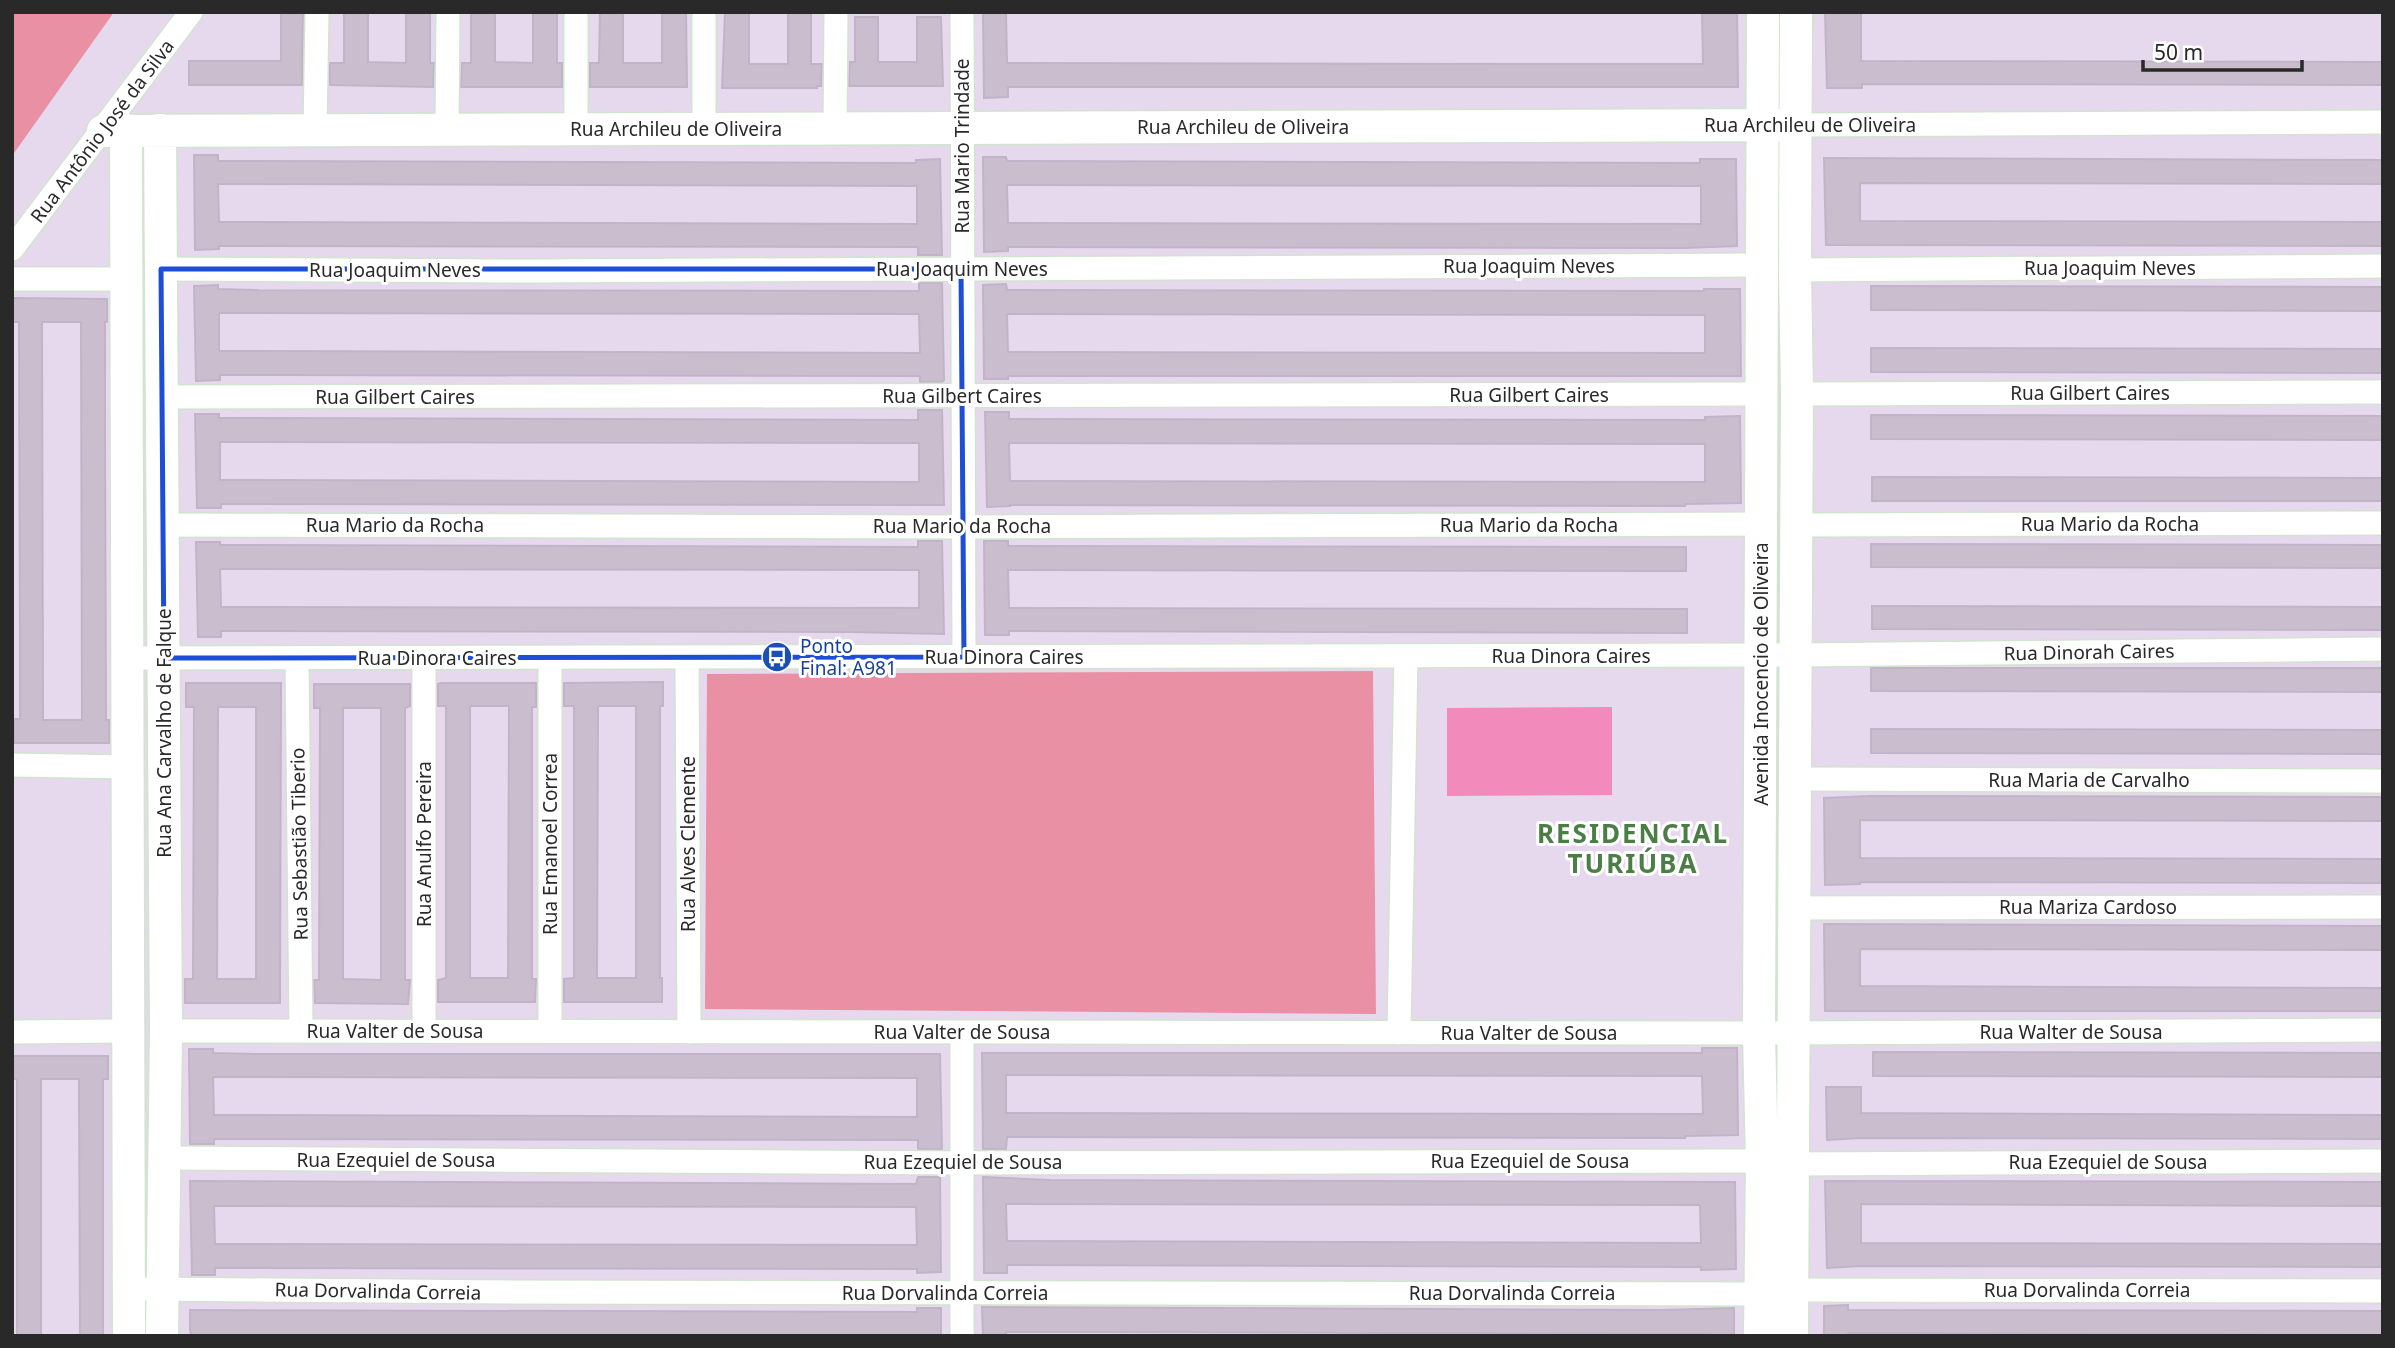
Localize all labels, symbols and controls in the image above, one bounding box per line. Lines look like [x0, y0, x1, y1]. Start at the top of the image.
scale bar [2143, 28, 2302, 72]
street label: Rua Antônio José da Silva [24, 34, 180, 228]
text: 50 m [2154, 38, 2203, 66]
street label: Rua Mario Trindade [949, 58, 975, 234]
street label: Rua Archileu de Oliveira [1704, 112, 1916, 138]
street label: Rua Archileu de Oliveira [1137, 114, 1349, 140]
street label: Rua Archileu de Oliveira [570, 116, 782, 142]
street label: Rua Joaquim Neves [1443, 253, 1615, 279]
street label: Rua Joaquim Neves [2024, 255, 2196, 281]
street label: Rua Joaquim Neves [876, 256, 1048, 282]
street label: Rua Joaquim Neves [309, 257, 481, 283]
street label: Rua Gilbert Caires [2010, 380, 2170, 406]
street label: Rua Gilbert Caires [1449, 382, 1609, 408]
street label: Rua Gilbert Caires [882, 383, 1042, 409]
street label: Rua Gilbert Caires [315, 384, 475, 410]
street label: Rua Mario da Rocha [2021, 511, 2199, 537]
street label: Rua Mario da Rocha [306, 512, 484, 538]
street label: Rua Mario da Rocha [1440, 512, 1618, 538]
street label: Rua Mario da Rocha [873, 513, 1051, 539]
street label: Avenida Inocencio de Oliveira [1748, 542, 1774, 806]
street label: Rua Ana Carvalho de Falque [151, 608, 177, 858]
place label: Ponto Final: A981 [800, 633, 897, 681]
street label: Rua Dinorah Caires [2003, 638, 2175, 666]
bus stop icon: Ponto Final: A981 [760, 640, 794, 674]
street label: Rua Dinora Caires [1491, 643, 1651, 669]
street label: Rua Dinora Caires [924, 644, 1084, 670]
street label: Rua Dinora Caires [357, 645, 517, 671]
street label: Rua Sebastião Tiberio [284, 747, 314, 941]
street label: Rua Emanoel Correa [537, 753, 563, 935]
street label: Rua Alves Clemente [675, 756, 701, 932]
street label: Rua Anulfo Pereira [411, 761, 437, 927]
street label: Rua Maria de Carvalho [1988, 767, 2190, 793]
district label: RESIDENCIAL TURIÚBA [1537, 815, 1729, 881]
street label: Rua Mariza Cardoso [1999, 894, 2177, 920]
street label: Rua Valter de Sousa [307, 1018, 483, 1044]
street label: Rua Valter de Sousa [874, 1019, 1050, 1045]
street label: Rua Walter de Sousa [1979, 1019, 2163, 1045]
street label: Rua Valter de Sousa [1441, 1020, 1617, 1046]
street label: Rua Ezequiel de Sousa [296, 1147, 496, 1173]
street label: Rua Ezequiel de Sousa [1430, 1148, 1630, 1174]
street label: Rua Ezequiel de Sousa [863, 1149, 1063, 1175]
street label: Rua Ezequiel de Sousa [2008, 1149, 2208, 1175]
street label: Rua Dorvalinda Correia [274, 1276, 482, 1306]
street label: Rua Dorvalinda Correia [1984, 1277, 2190, 1303]
street label: Rua Dorvalinda Correia [842, 1280, 1048, 1306]
street label: Rua Dorvalinda Correia [1409, 1280, 1615, 1306]

